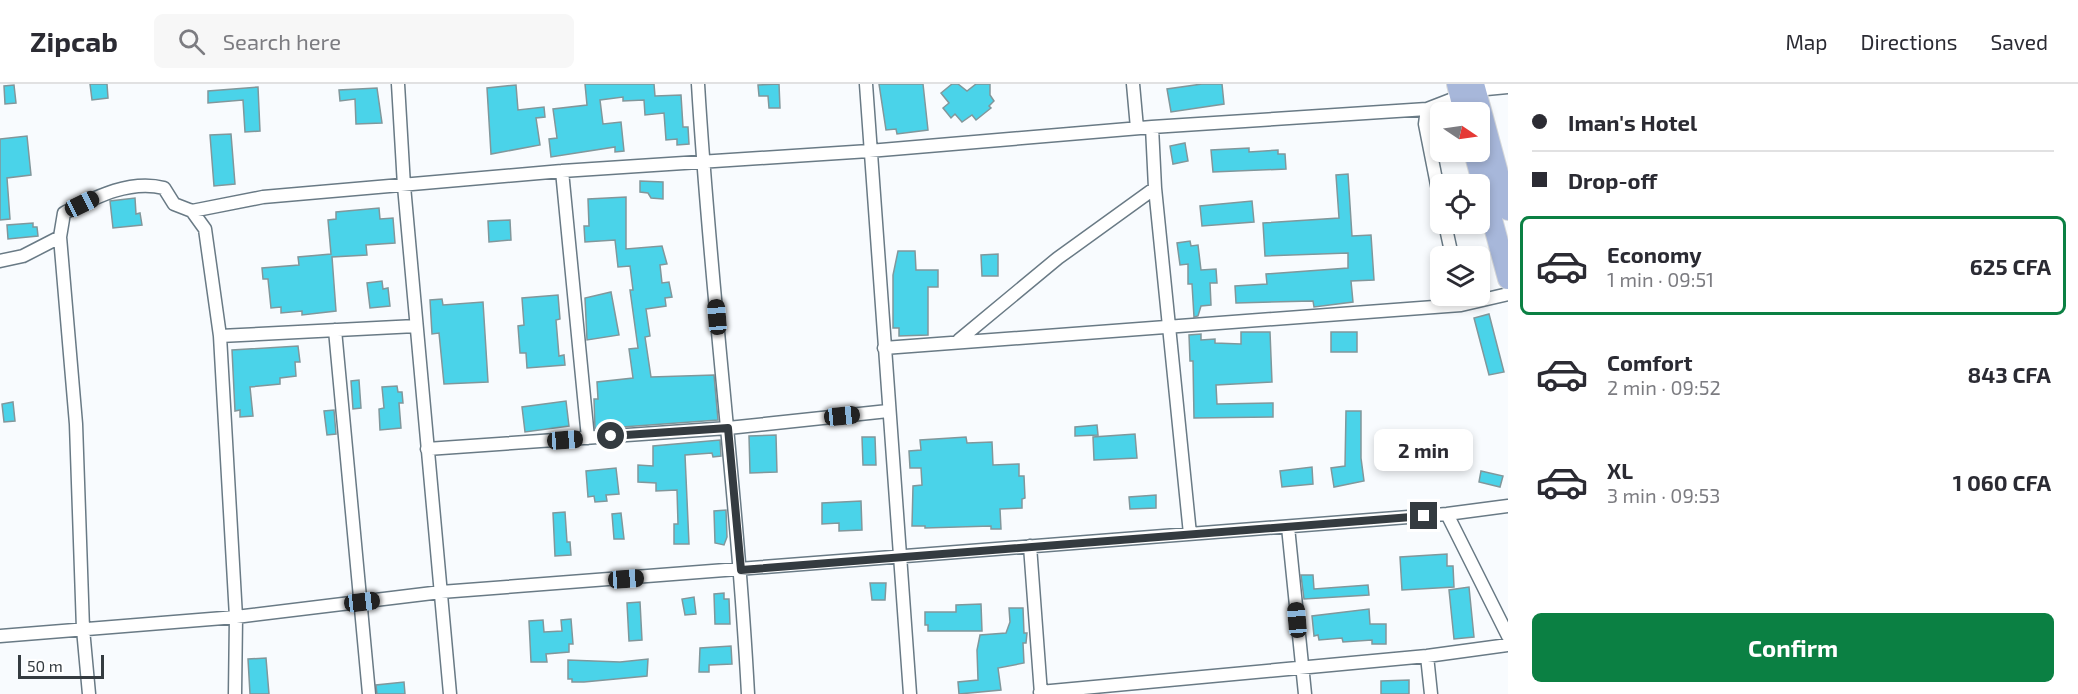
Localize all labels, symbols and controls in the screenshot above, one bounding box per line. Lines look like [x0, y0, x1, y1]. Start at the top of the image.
search box [154, 14, 574, 68]
text: Zipcab [30, 24, 118, 58]
icon: search [175, 25, 208, 58]
text: Search here [223, 28, 341, 54]
text: Map [1785, 29, 1828, 54]
text: Directions [1861, 29, 1957, 54]
text: Saved [1990, 29, 2048, 54]
north arrow [1430, 102, 1490, 162]
map controls [1430, 102, 1490, 306]
text: Iman's Hotel [1568, 109, 1697, 135]
text: Drop-off [1568, 167, 1657, 193]
button: locate [1430, 174, 1490, 234]
car [62, 188, 102, 220]
icon: car [1535, 239, 1589, 293]
text: Economy [1607, 241, 1702, 267]
button: layers [1430, 246, 1490, 306]
text: 625 CFA [1970, 253, 2051, 279]
text: 1 min · 09:51 [1607, 267, 1714, 291]
car [706, 298, 728, 336]
icon: car [1535, 347, 1589, 401]
text: Comfort [1607, 349, 1692, 375]
text: 843 CFA [1967, 361, 2051, 387]
text: 2 min · 09:52 [1607, 375, 1721, 399]
car [823, 405, 861, 427]
route start [597, 422, 624, 449]
callout: 2 min [1374, 429, 1474, 471]
car [546, 430, 584, 450]
text: 2 min [1398, 438, 1449, 462]
icon: car [1535, 455, 1589, 509]
text: XL [1607, 457, 1633, 483]
text: 1 060 CFA [1953, 469, 2051, 495]
text: 3 min · 09:53 [1607, 483, 1720, 507]
route end [1410, 502, 1437, 529]
car [607, 569, 645, 589]
car [343, 591, 381, 613]
car [1286, 601, 1308, 639]
button: Confirm [1532, 613, 2054, 682]
scale bar [18, 652, 104, 680]
text: 50 m [27, 656, 63, 675]

